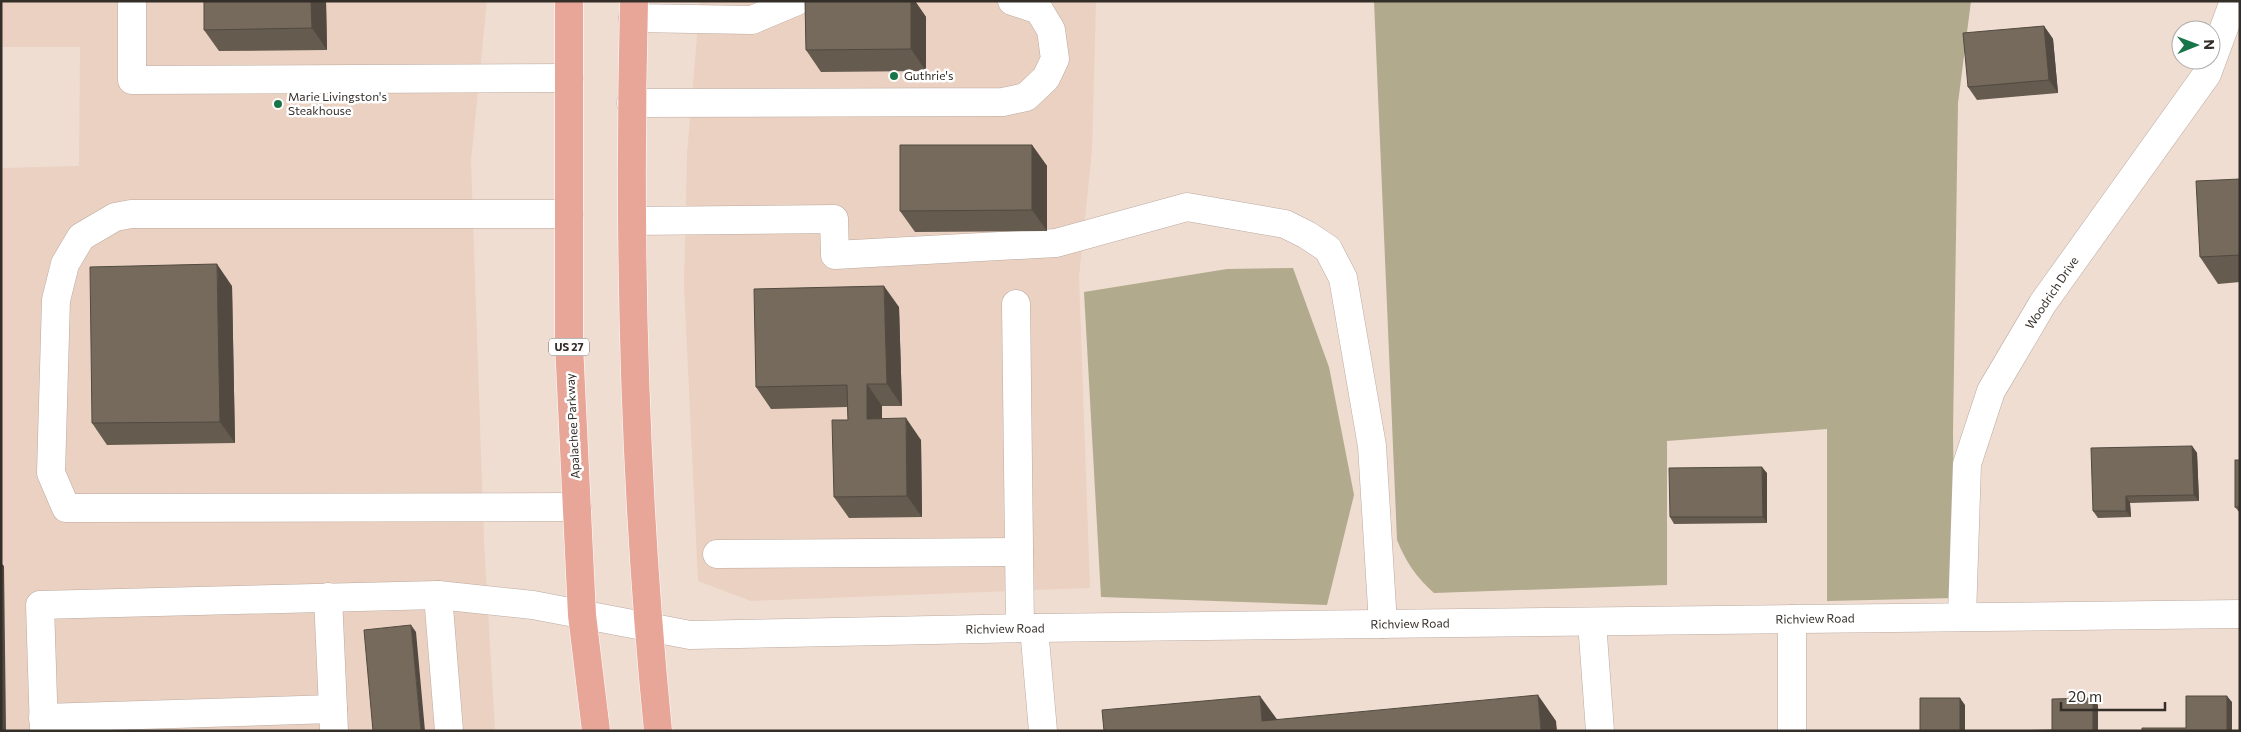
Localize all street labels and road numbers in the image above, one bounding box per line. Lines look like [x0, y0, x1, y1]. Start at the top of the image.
street label: Woodrich Drive [2022, 253, 2081, 331]
road number: US 27 [549, 338, 589, 356]
street label: Apalachee Parkway [562, 373, 582, 479]
street label: Richview Road [1775, 610, 1855, 626]
street label: Richview Road [1370, 615, 1450, 631]
street label: Richview Road [965, 620, 1045, 636]

